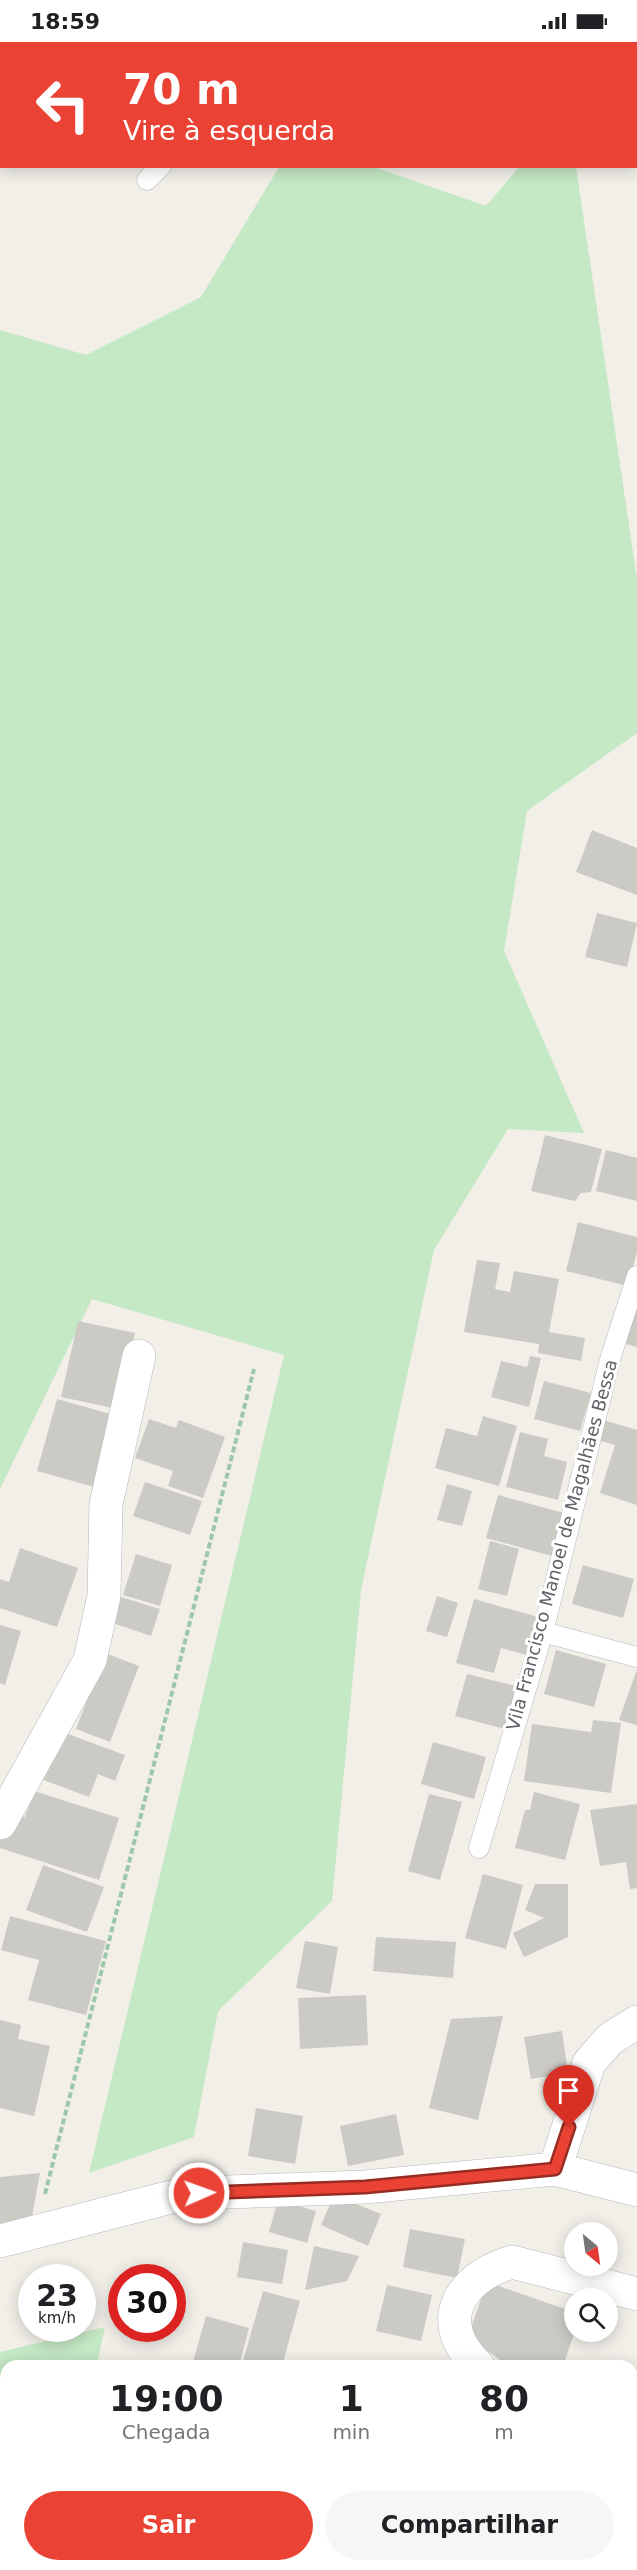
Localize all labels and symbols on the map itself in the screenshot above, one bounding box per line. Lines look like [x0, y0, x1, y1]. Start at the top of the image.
street label: Vila Francisco Manoel de Magalhães Bessa [502, 1357, 621, 1733]
pin [543, 2065, 594, 2127]
position arrow [167, 2161, 231, 2225]
north arrow [564, 2222, 618, 2276]
speed limit sign: 30 [108, 2264, 186, 2342]

